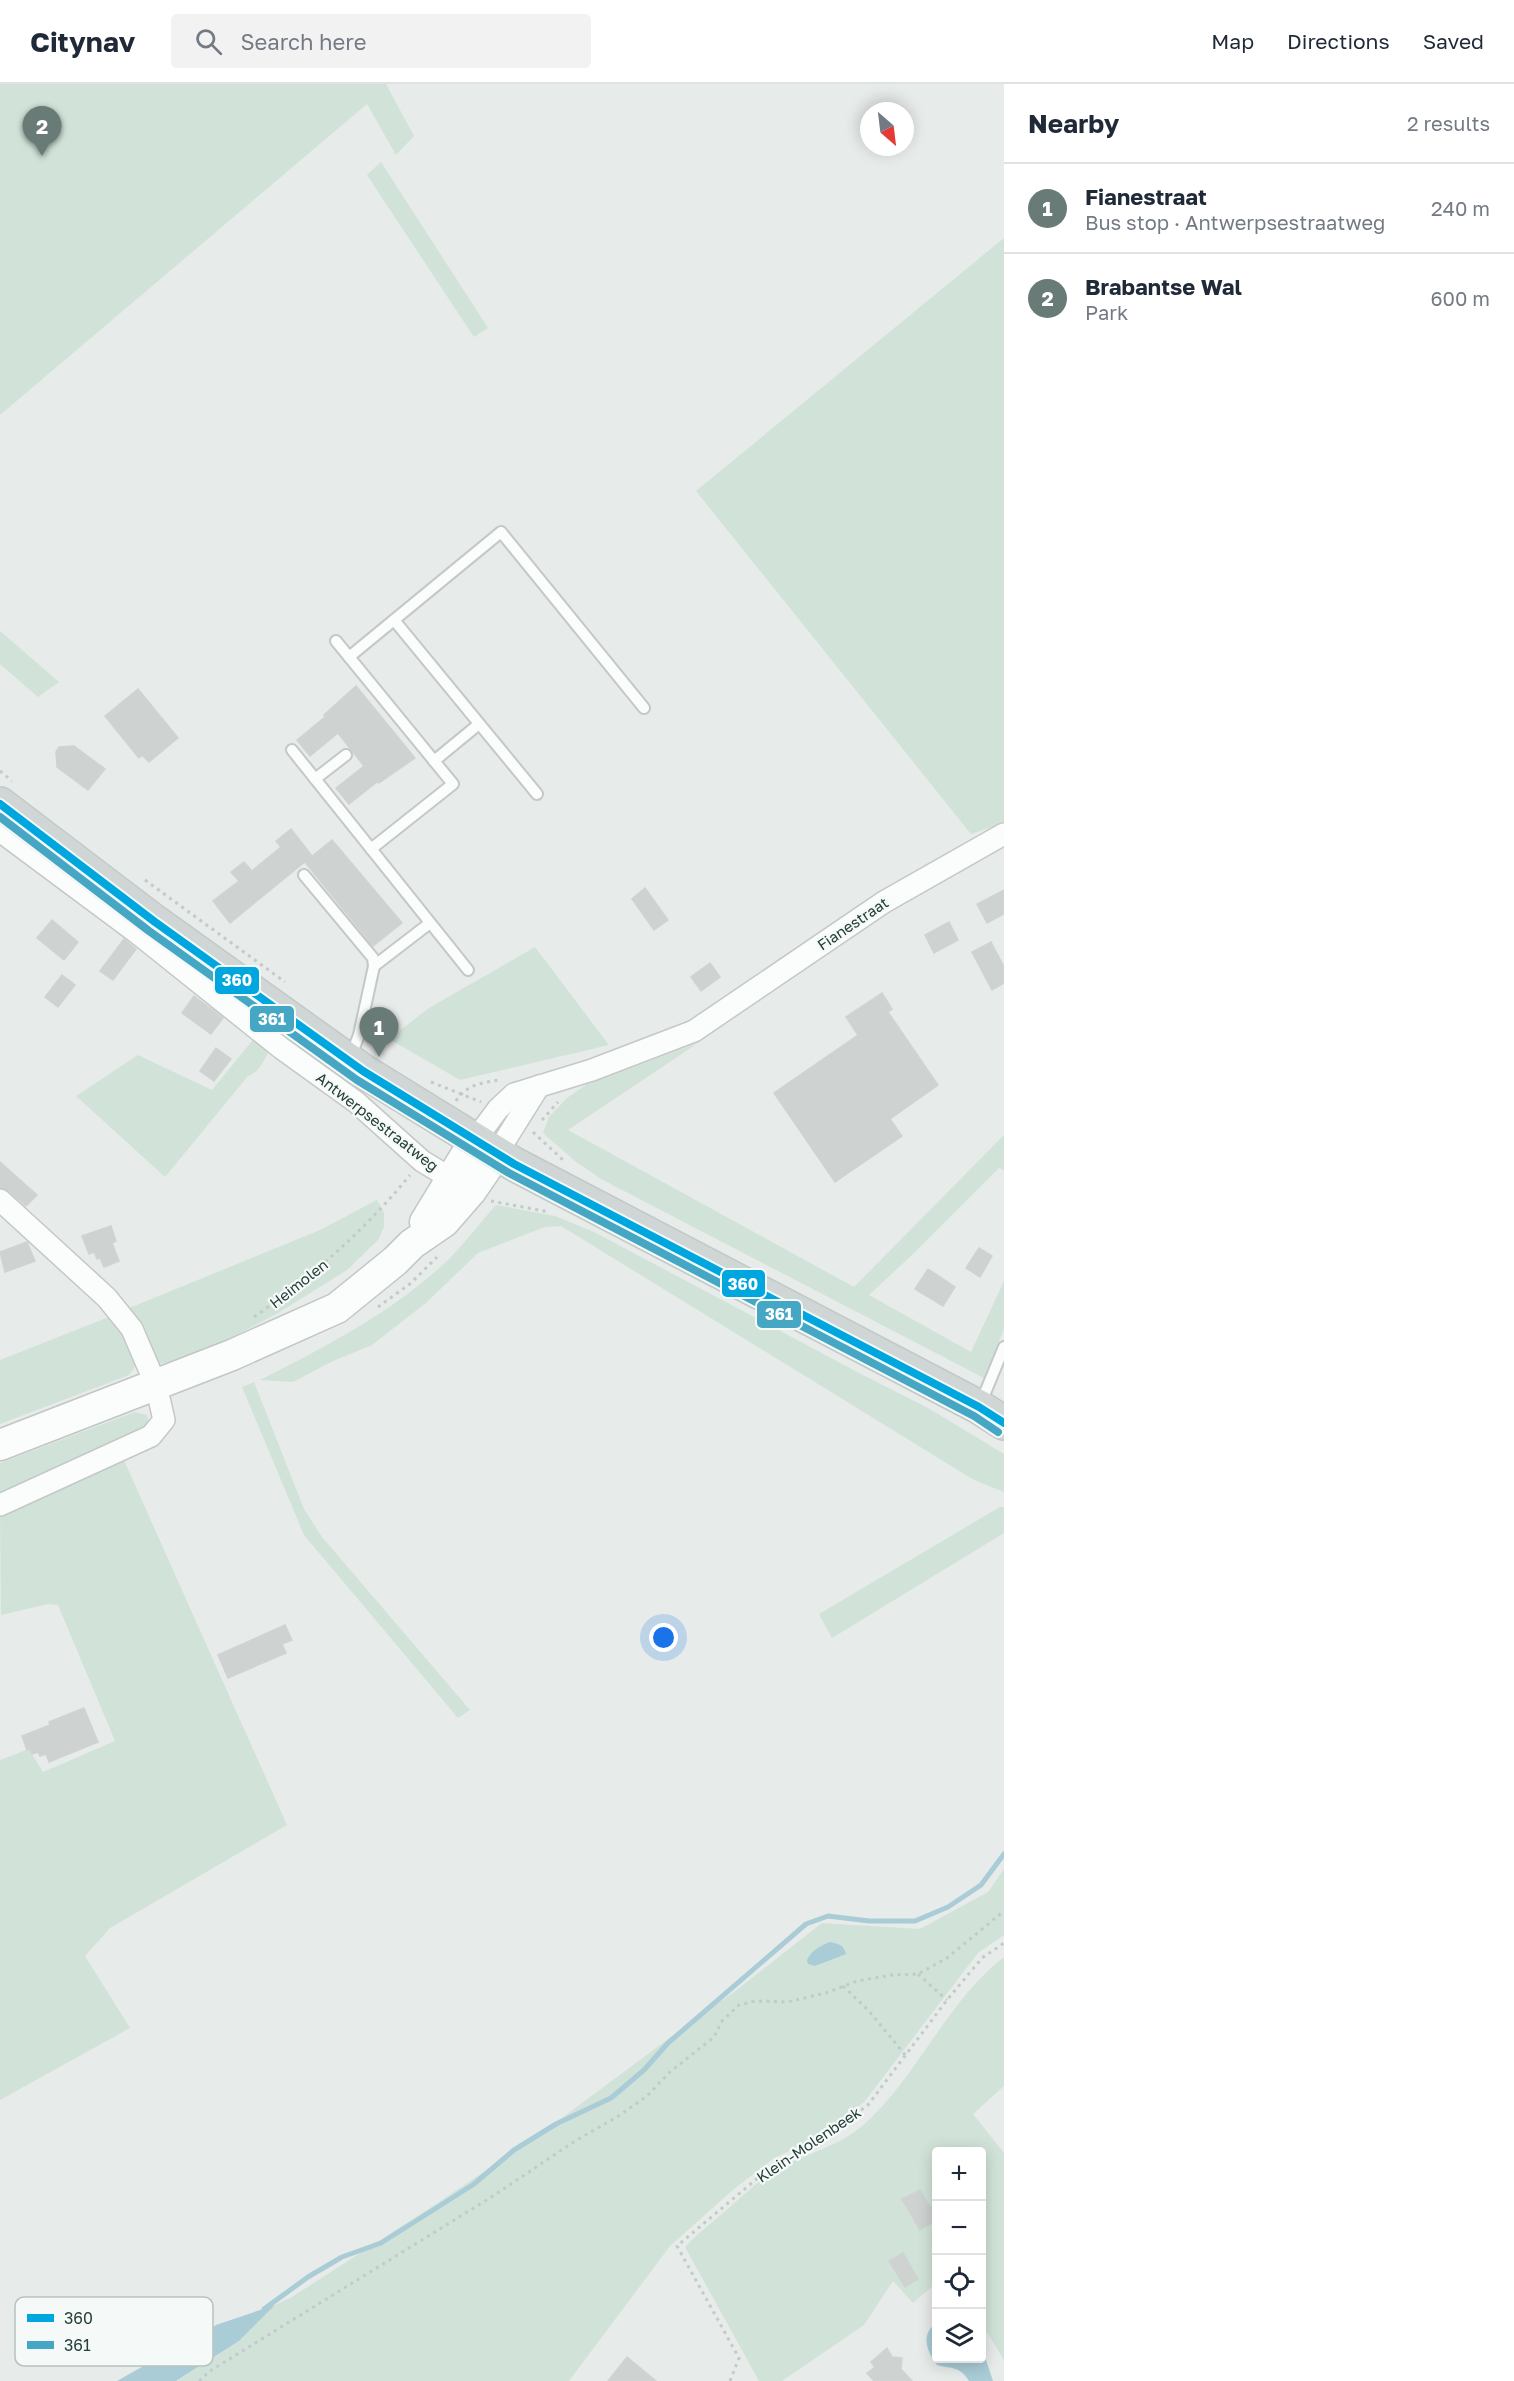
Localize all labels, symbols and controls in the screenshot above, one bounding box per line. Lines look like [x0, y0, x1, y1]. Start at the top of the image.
search box [171, 14, 591, 68]
text: Citynav [30, 25, 135, 58]
icon: search [192, 25, 225, 58]
text: Search here [240, 28, 366, 55]
text: Map [1211, 28, 1254, 54]
text: Directions [1287, 28, 1390, 54]
text: Saved [1423, 28, 1484, 54]
north arrow [860, 102, 914, 156]
pin: 2 [22, 106, 62, 156]
text: Nearby [1028, 108, 1119, 139]
text: 2 results [1407, 111, 1490, 135]
text: Fianestraat [1085, 183, 1207, 210]
text: 1 [1042, 196, 1053, 220]
text: 240 m [1431, 196, 1490, 220]
text: Bus stop · Antwerpsestraatweg [1085, 210, 1385, 234]
text: Brabantse Wal [1085, 273, 1242, 300]
text: 2 [1041, 286, 1054, 310]
text: 600 m [1430, 286, 1490, 310]
text: Park [1085, 300, 1128, 324]
street label: Fianestraat [814, 893, 891, 954]
line badge: 360 [214, 966, 260, 995]
text: 360 [222, 970, 252, 990]
line badge: 361 [249, 1005, 295, 1033]
pin: 1 [360, 1008, 398, 1057]
text: 361 [258, 1009, 286, 1029]
street label: Antwerpsestraatweg [313, 1068, 442, 1175]
street label: Heimolen [266, 1255, 331, 1312]
line badge: 360 [721, 1269, 766, 1298]
text: 360 [728, 1274, 758, 1294]
line badge: 361 [756, 1300, 802, 1329]
text: 361 [765, 1304, 793, 1324]
your location [649, 1623, 678, 1652]
street label: Klein-Molenbeek [753, 2102, 865, 2186]
map controls [932, 2147, 986, 2363]
button: + [932, 2147, 986, 2201]
button: − [932, 2201, 986, 2255]
button: locate [932, 2255, 986, 2309]
legend [15, 2297, 213, 2366]
text: 360 [64, 2308, 93, 2328]
button: layers [932, 2309, 986, 2363]
text: 361 [64, 2335, 91, 2355]

